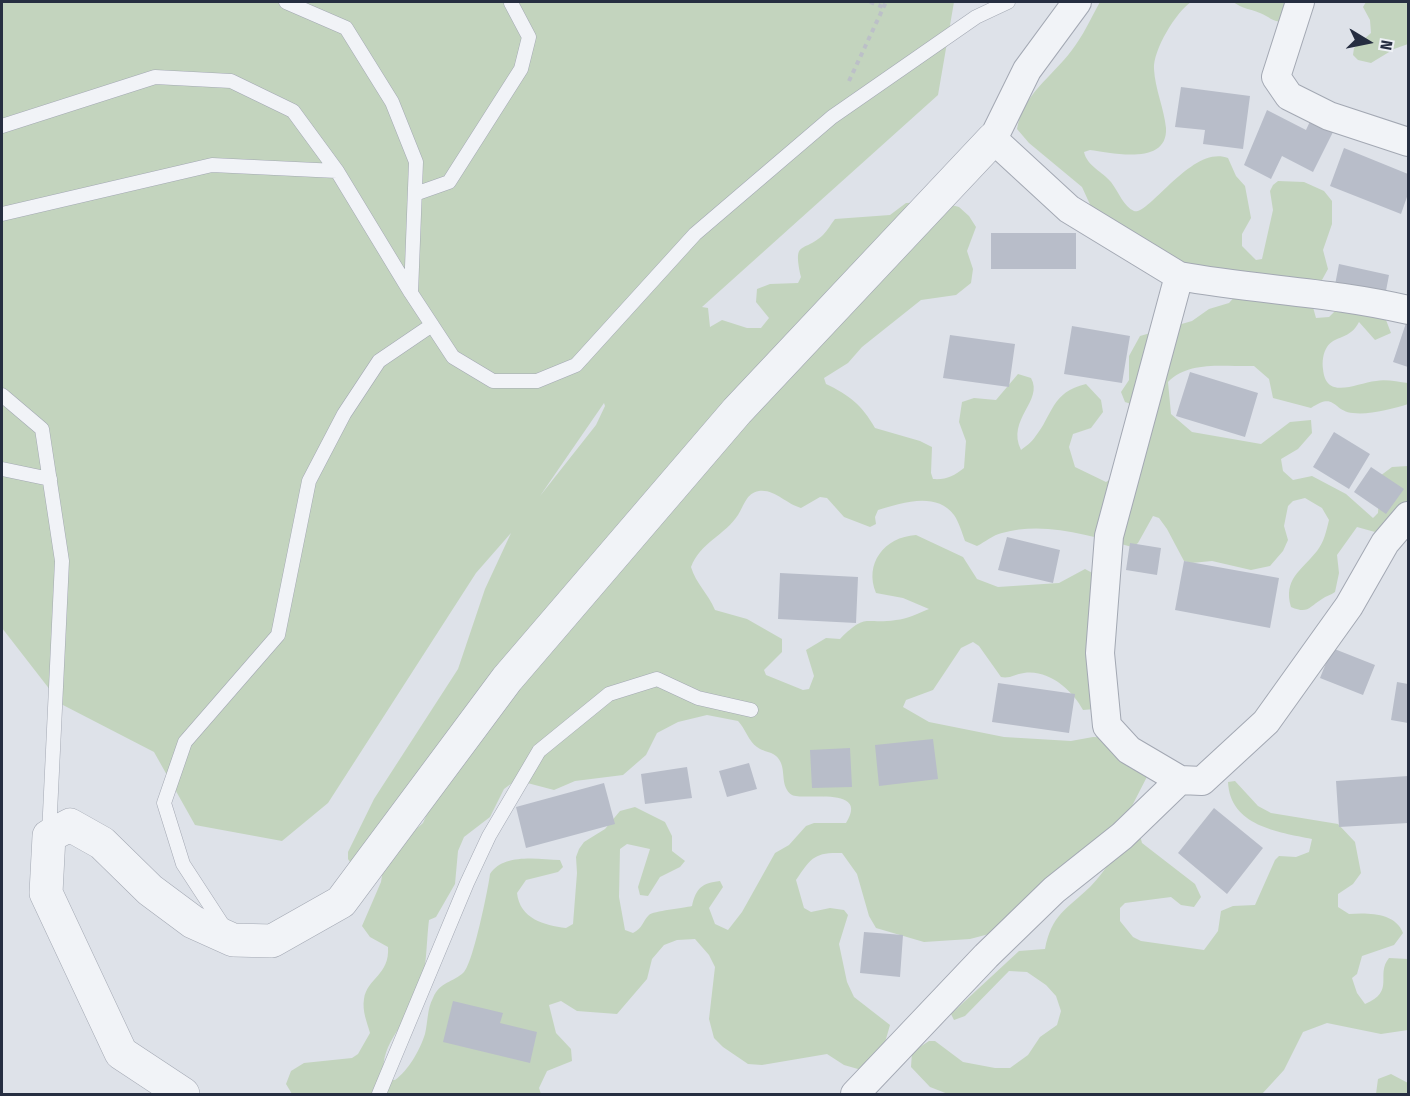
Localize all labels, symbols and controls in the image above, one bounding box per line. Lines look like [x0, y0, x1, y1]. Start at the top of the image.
north arrow [1338, 12, 1398, 72]
text: N [1376, 39, 1396, 52]

